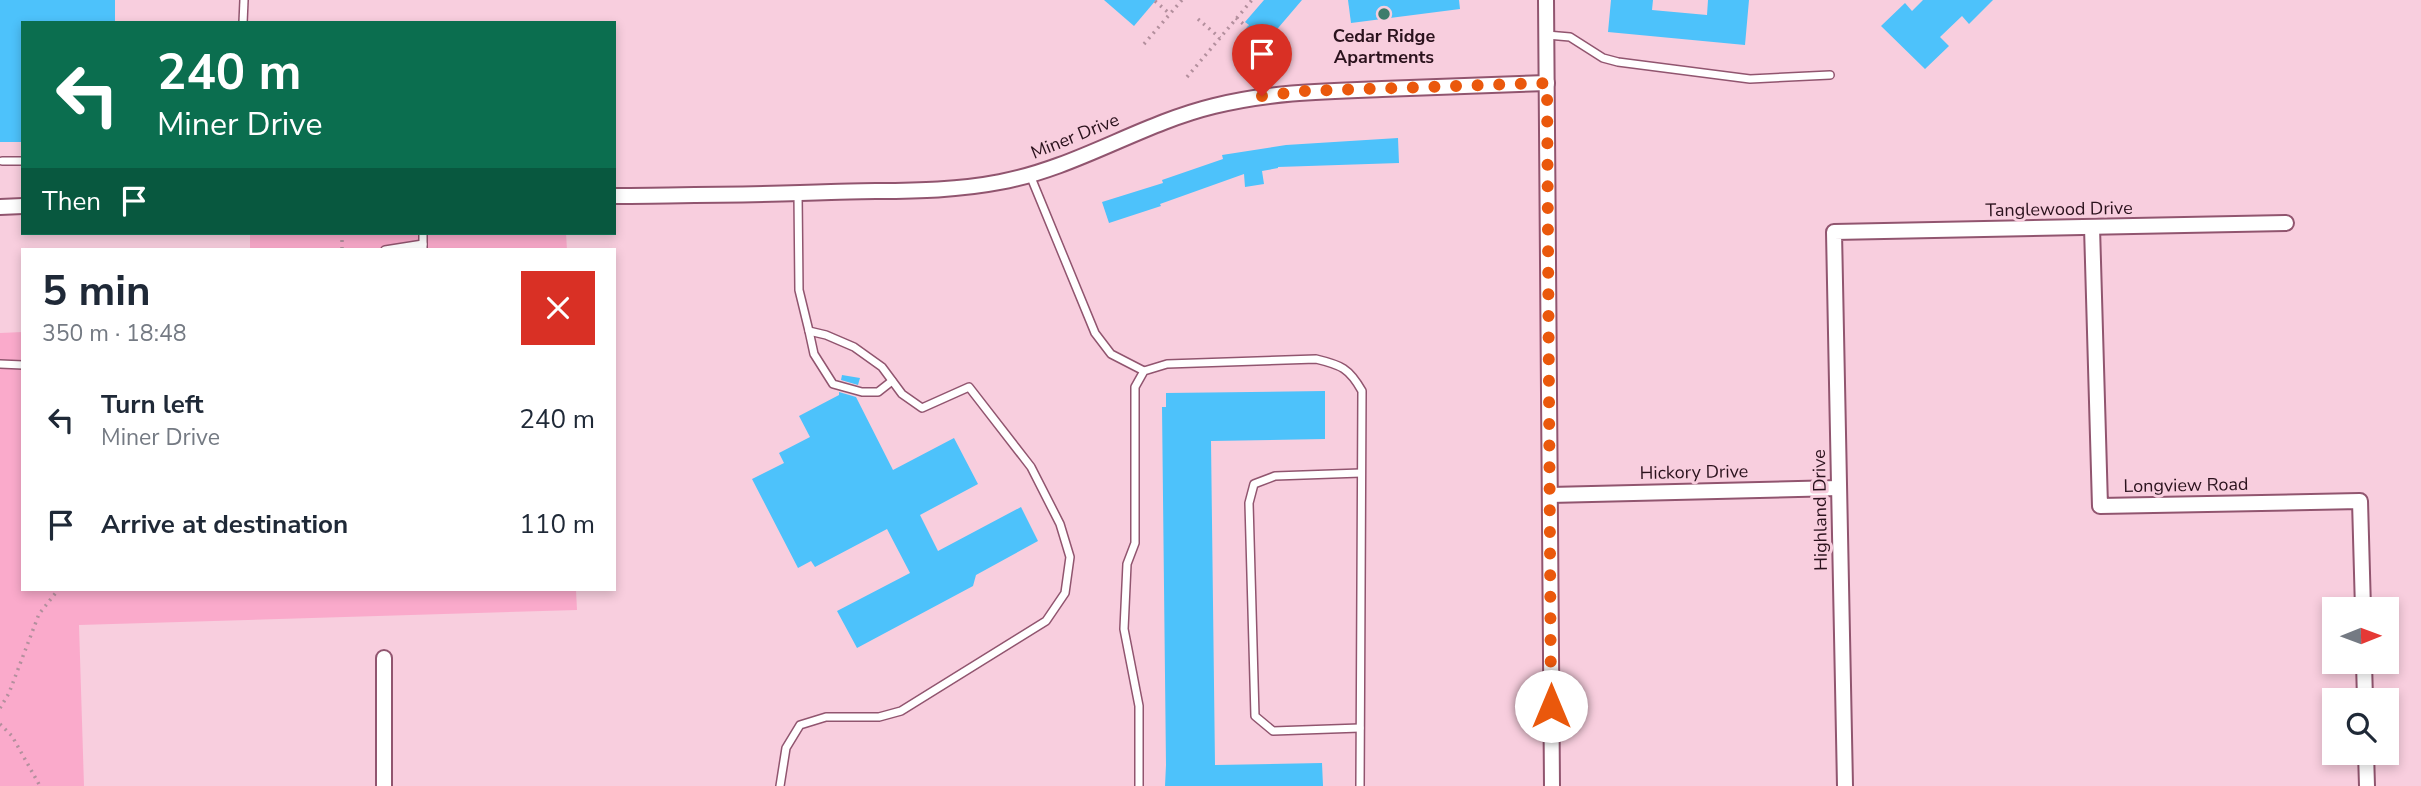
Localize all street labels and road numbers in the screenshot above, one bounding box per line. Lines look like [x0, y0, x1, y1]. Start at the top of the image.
street label: Miner Drive [1027, 107, 1123, 165]
street label: Tanglewood Drive [1985, 196, 2133, 222]
street label: Highland Drive [1807, 449, 1833, 571]
street label: Hickory Drive [1640, 459, 1748, 485]
street label: Longview Road [2123, 472, 2249, 498]

